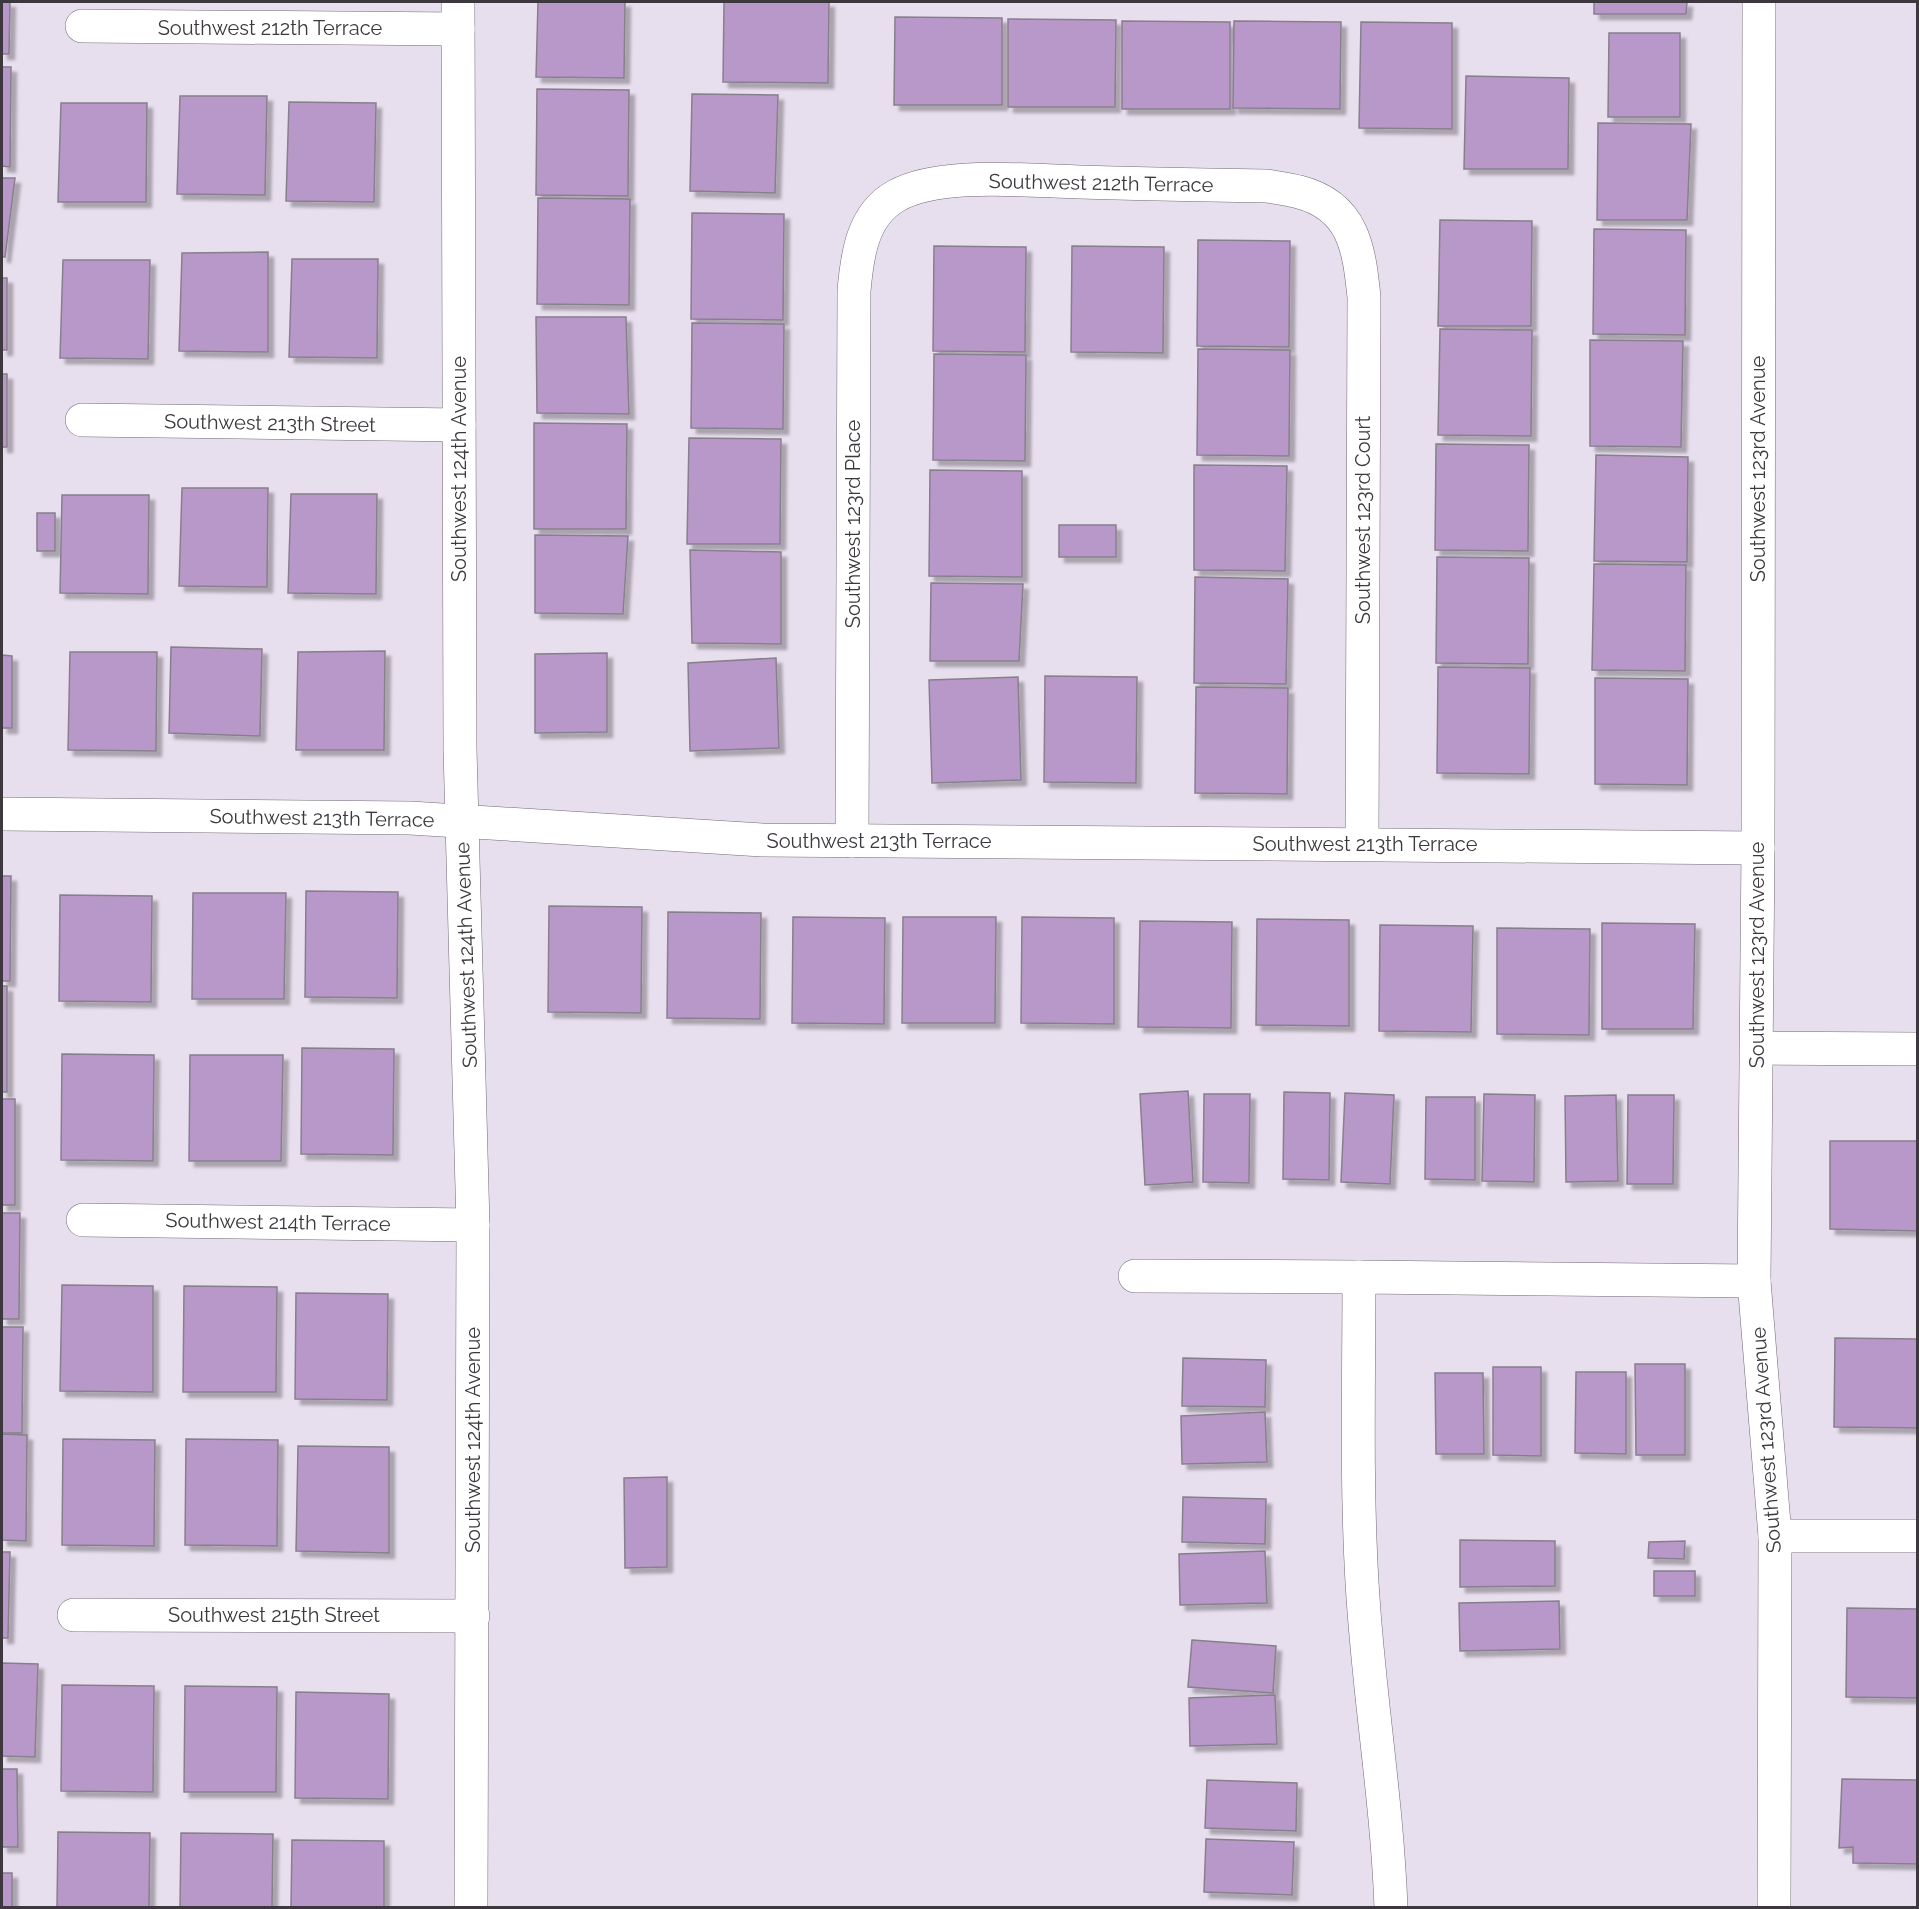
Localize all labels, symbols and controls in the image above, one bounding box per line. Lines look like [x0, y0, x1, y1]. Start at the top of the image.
street label: Southwest 212th Terrace [158, 16, 383, 40]
street label: Southwest 212th Terrace [988, 169, 1214, 197]
street label: Southwest 123rd Avenue [1746, 355, 1770, 582]
street label: Southwest 124th Avenue [447, 356, 471, 582]
street label: Southwest 213th Street [164, 409, 376, 437]
street label: Southwest 123rd Court [1351, 416, 1375, 624]
street label: Southwest 123rd Place [841, 420, 865, 628]
street label: Southwest 213th Terrace [209, 804, 435, 832]
street label: Southwest 213th Terrace [767, 829, 992, 853]
street label: Southwest 213th Terrace [1253, 832, 1478, 856]
street label: Southwest 124th Avenue [450, 841, 482, 1068]
street label: Southwest 123rd Avenue [1745, 841, 1769, 1068]
street label: Southwest 214th Terrace [165, 1208, 391, 1236]
street label: Southwest 123rd Avenue [1746, 1326, 1786, 1554]
street label: Southwest 124th Avenue [461, 1327, 485, 1553]
street label: Southwest 215th Street [168, 1603, 380, 1627]

